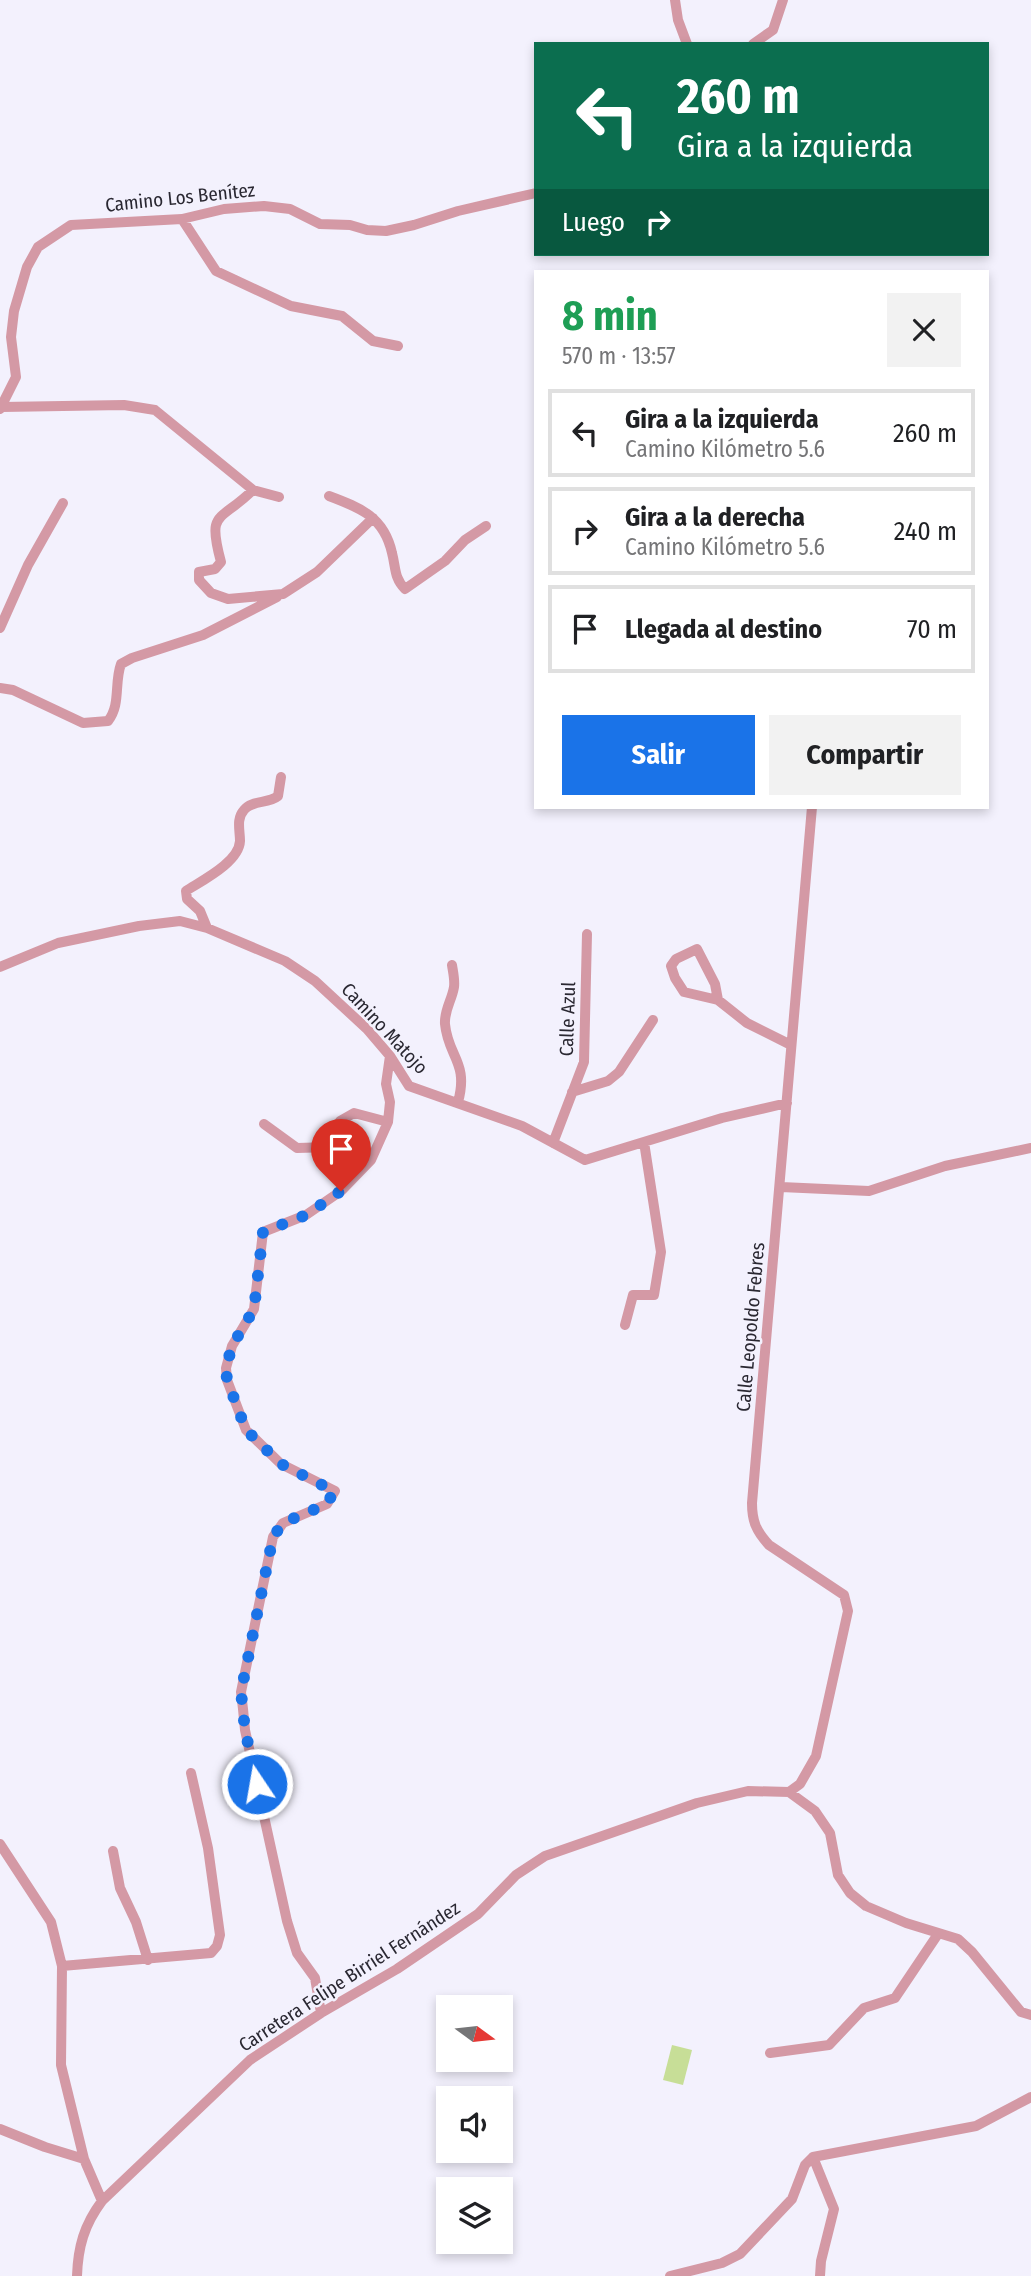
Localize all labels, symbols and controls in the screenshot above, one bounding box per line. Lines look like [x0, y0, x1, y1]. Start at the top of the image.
text: 260 m [677, 67, 800, 126]
icon: left [562, 70, 653, 161]
text: Gira a la izquierda [677, 127, 913, 165]
street label: Camino Los Benítez [104, 178, 257, 217]
icon: right [639, 203, 677, 241]
text: Luego [562, 207, 625, 238]
text: 8 min [562, 291, 658, 341]
button: close [887, 293, 961, 367]
text: 570 m · 13:57 [562, 342, 676, 370]
text: Gira a la izquierda [625, 404, 819, 435]
icon: left [566, 414, 604, 452]
text: 260 m [893, 418, 957, 449]
text: Camino Kilómetro 5.6 [625, 435, 825, 463]
text: Gira a la derecha [625, 502, 805, 533]
icon: right [566, 512, 604, 550]
text: 240 m [894, 516, 957, 547]
text: Camino Kilómetro 5.6 [625, 533, 825, 561]
icon: arrive [566, 610, 604, 648]
text: Llegada al destino [625, 614, 822, 645]
text: 70 m [907, 614, 957, 645]
button: Salir [562, 715, 755, 795]
button: Compartir [769, 715, 961, 795]
street label: Camino Matojo [337, 978, 433, 1079]
street label: Calle Azul [555, 981, 580, 1057]
pin [311, 1119, 371, 1191]
icon: arrive [322, 1130, 360, 1168]
street label: Calle Leopoldo Febres [732, 1241, 769, 1413]
position arrow [220, 1747, 294, 1821]
street label: Carretera Felipe Birriel Fernández [234, 1896, 465, 2057]
north arrow [436, 1995, 513, 2072]
map controls [436, 1995, 513, 2254]
button: sound [436, 2086, 513, 2163]
button: layers [436, 2177, 513, 2254]

